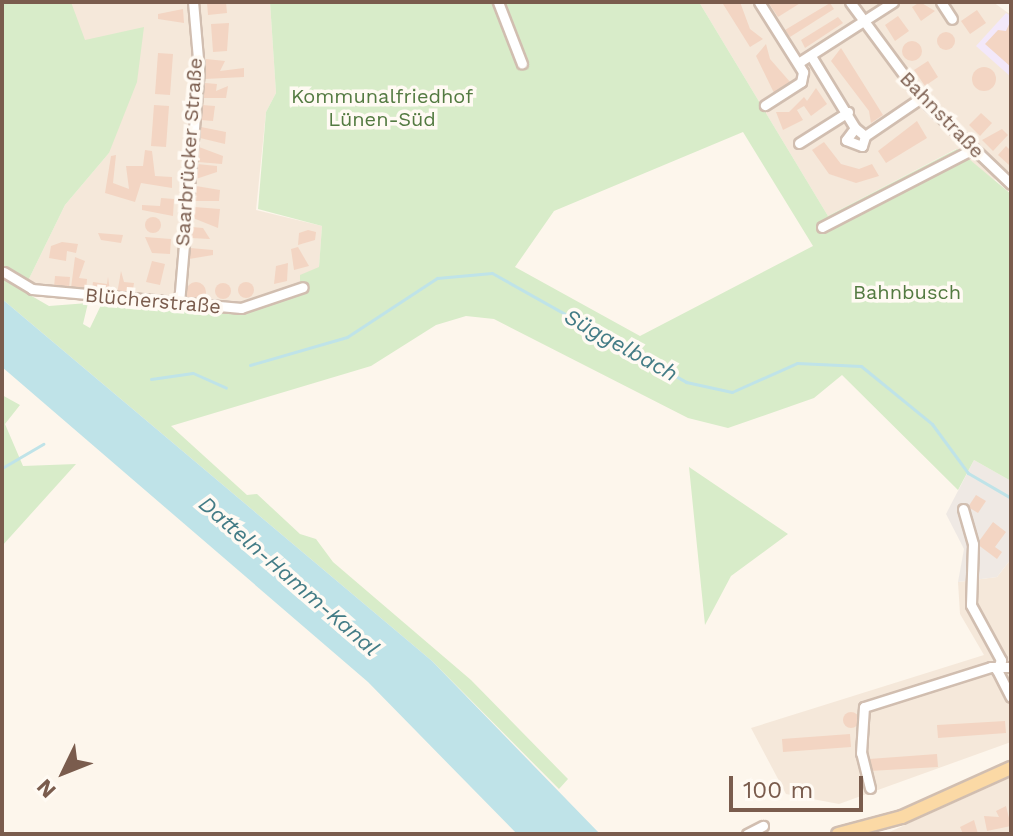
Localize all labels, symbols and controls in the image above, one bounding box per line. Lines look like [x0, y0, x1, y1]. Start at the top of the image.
street label: Saarbrücker Straße [170, 57, 208, 247]
street label: Bahnstraße [895, 67, 989, 163]
park label: Kommunalfriedhof Lünen-Süd [291, 85, 473, 132]
park label: Bahnbusch [853, 280, 961, 304]
street label: Blücherstraße [84, 283, 222, 319]
water label: Süggelbach [560, 303, 682, 387]
water label: Datteln-Hamm-Kanal [193, 490, 385, 662]
north arrow [24, 732, 104, 812]
scale bar [733, 760, 867, 810]
text: N [31, 774, 61, 803]
text: 100 m [743, 776, 813, 804]

